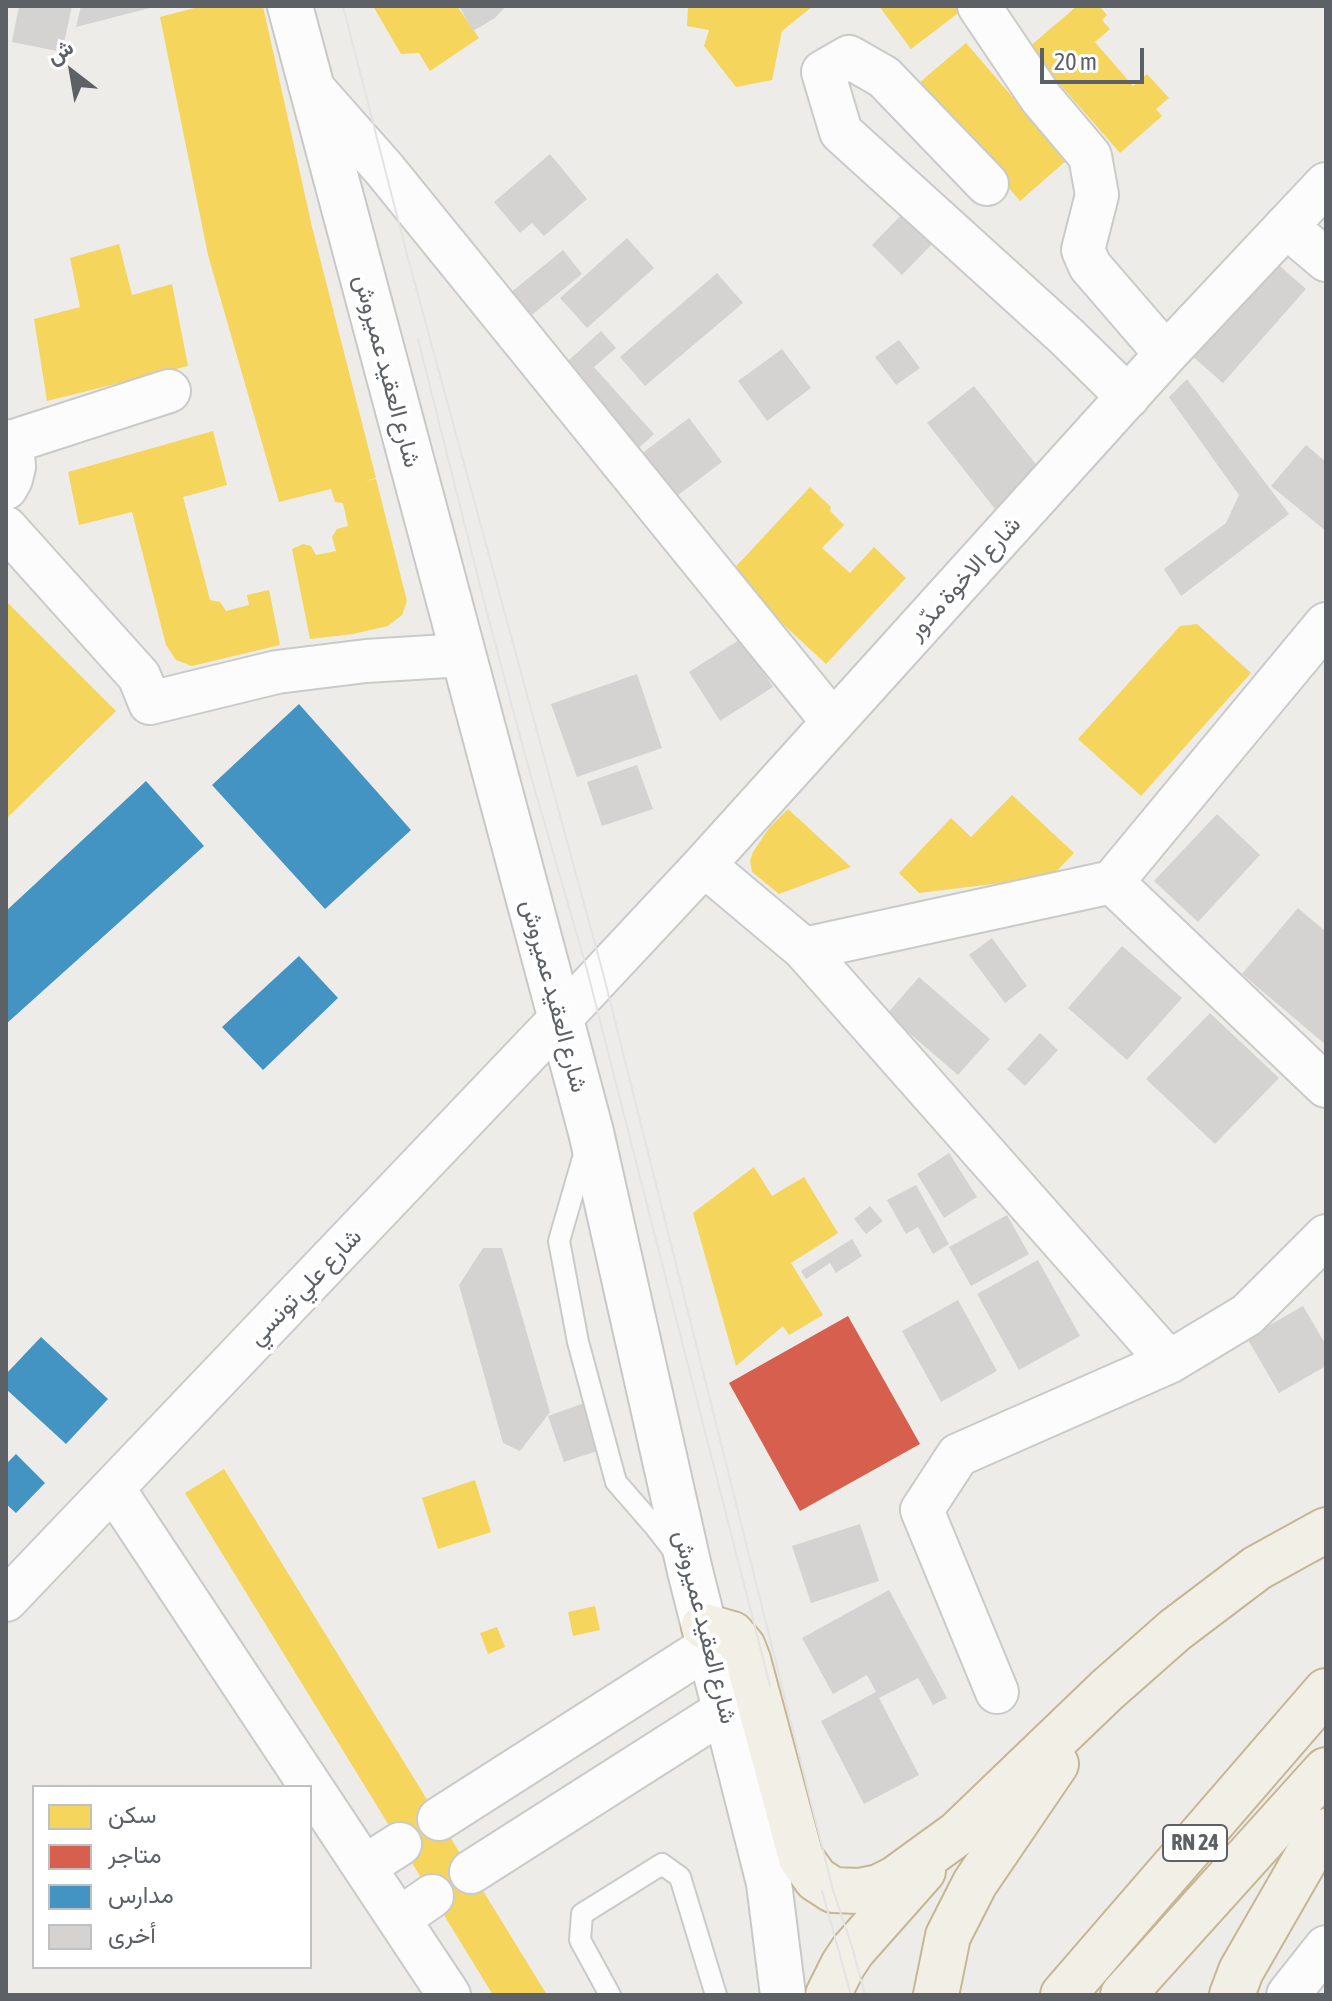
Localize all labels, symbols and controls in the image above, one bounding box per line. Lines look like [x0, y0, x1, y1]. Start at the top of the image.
north arrow [32, 32, 112, 112]
scale bar [1044, 32, 1148, 82]
text: ش [42, 33, 78, 69]
text: 20 m [1054, 48, 1097, 75]
street label: شارع العقيد عميروش [347, 272, 427, 470]
street label: شارع الاخوة مدّور [901, 510, 1027, 646]
street label: شارع العقيد عميروش [514, 897, 594, 1095]
street label: شارع علي تونسي [242, 1223, 368, 1351]
street label: شارع العقيد عميروش [667, 1527, 743, 1727]
legend [32, 1785, 312, 1969]
text: سكن [108, 1801, 157, 1828]
road number: RN 24 [1163, 1825, 1227, 1861]
text: متاجر [108, 1841, 162, 1868]
text: مدارس [108, 1881, 174, 1908]
text: أخرى [108, 1921, 156, 1948]

